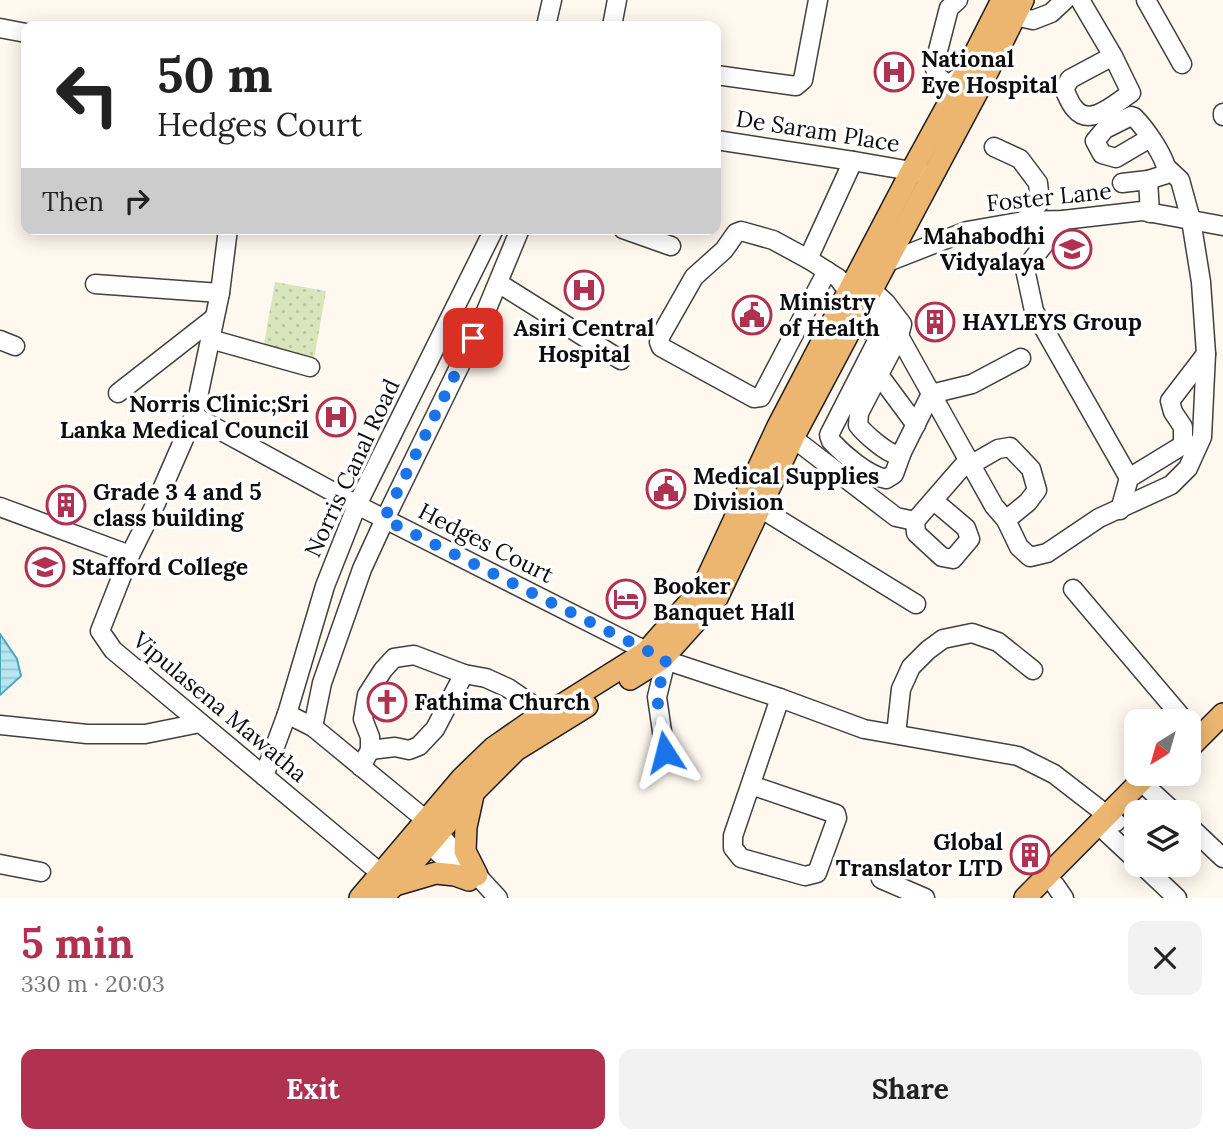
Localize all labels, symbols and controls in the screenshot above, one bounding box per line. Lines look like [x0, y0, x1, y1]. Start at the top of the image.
text: 50 m [157, 43, 273, 105]
place label: National Eye Hospital [921, 44, 1058, 99]
icon: left [42, 49, 133, 140]
hospital icon: National Eye Hospital [873, 51, 915, 93]
street label: De Saram Place [734, 103, 902, 158]
text: Hedges Court [157, 104, 362, 145]
street label: Foster Lane [985, 176, 1113, 218]
icon: right [118, 182, 156, 220]
text: Then [42, 185, 104, 218]
place label: Mahabodhi Vidyalaya [923, 221, 1045, 276]
school or university icon: Mahabodhi Vidyalaya [1051, 228, 1093, 270]
hospital icon: Asiri Central Hospital [563, 269, 605, 311]
place label: Ministry of Health [779, 287, 880, 342]
public building icon: Ministry of Health [731, 294, 773, 336]
building icon: HAYLEYS Group [914, 301, 956, 343]
place label: HAYLEYS Group [962, 307, 1142, 336]
pin [443, 308, 503, 368]
place label: Asiri Central Hospital [514, 313, 654, 368]
icon: arrive [454, 319, 492, 357]
street label: Norris Canal Road [298, 374, 406, 562]
place label: Norris Clinic;Sri Lanka Medical Council [60, 389, 309, 444]
hospital icon: Norris Clinic;Sri Lanka Medical Council [315, 396, 357, 438]
place label: Medical Supplies Division [693, 461, 879, 516]
public building icon: Medical Supplies Division [645, 468, 687, 510]
place label: Grade 3 4 and 5 class building [93, 477, 262, 532]
building icon: Grade 3 4 and 5 class building [45, 484, 87, 526]
street label: Hedges Court [414, 496, 559, 589]
school or university icon: Stafford College [24, 546, 66, 588]
place label: Stafford College [72, 552, 248, 581]
place label: Booker Banquet Hall [653, 571, 795, 626]
hotel icon: Booker Banquet Hall [605, 578, 647, 620]
street label: Vipulasena Mawatha [126, 625, 314, 788]
church icon: Fathima Church [366, 681, 408, 723]
place label: Fathima Church [414, 687, 590, 716]
north arrow [1124, 709, 1200, 786]
map controls [1124, 709, 1201, 877]
position arrow [628, 715, 702, 789]
button: layers [1124, 800, 1201, 877]
place label: Global Translator LTD [836, 827, 1003, 882]
building icon: Global Translator LTD [1009, 834, 1051, 876]
text: 5 min [21, 916, 134, 970]
button: close [1128, 921, 1202, 995]
text: 330 m · 20:03 [21, 969, 165, 998]
button: Exit [21, 1049, 605, 1129]
button: Share [619, 1049, 1202, 1129]

